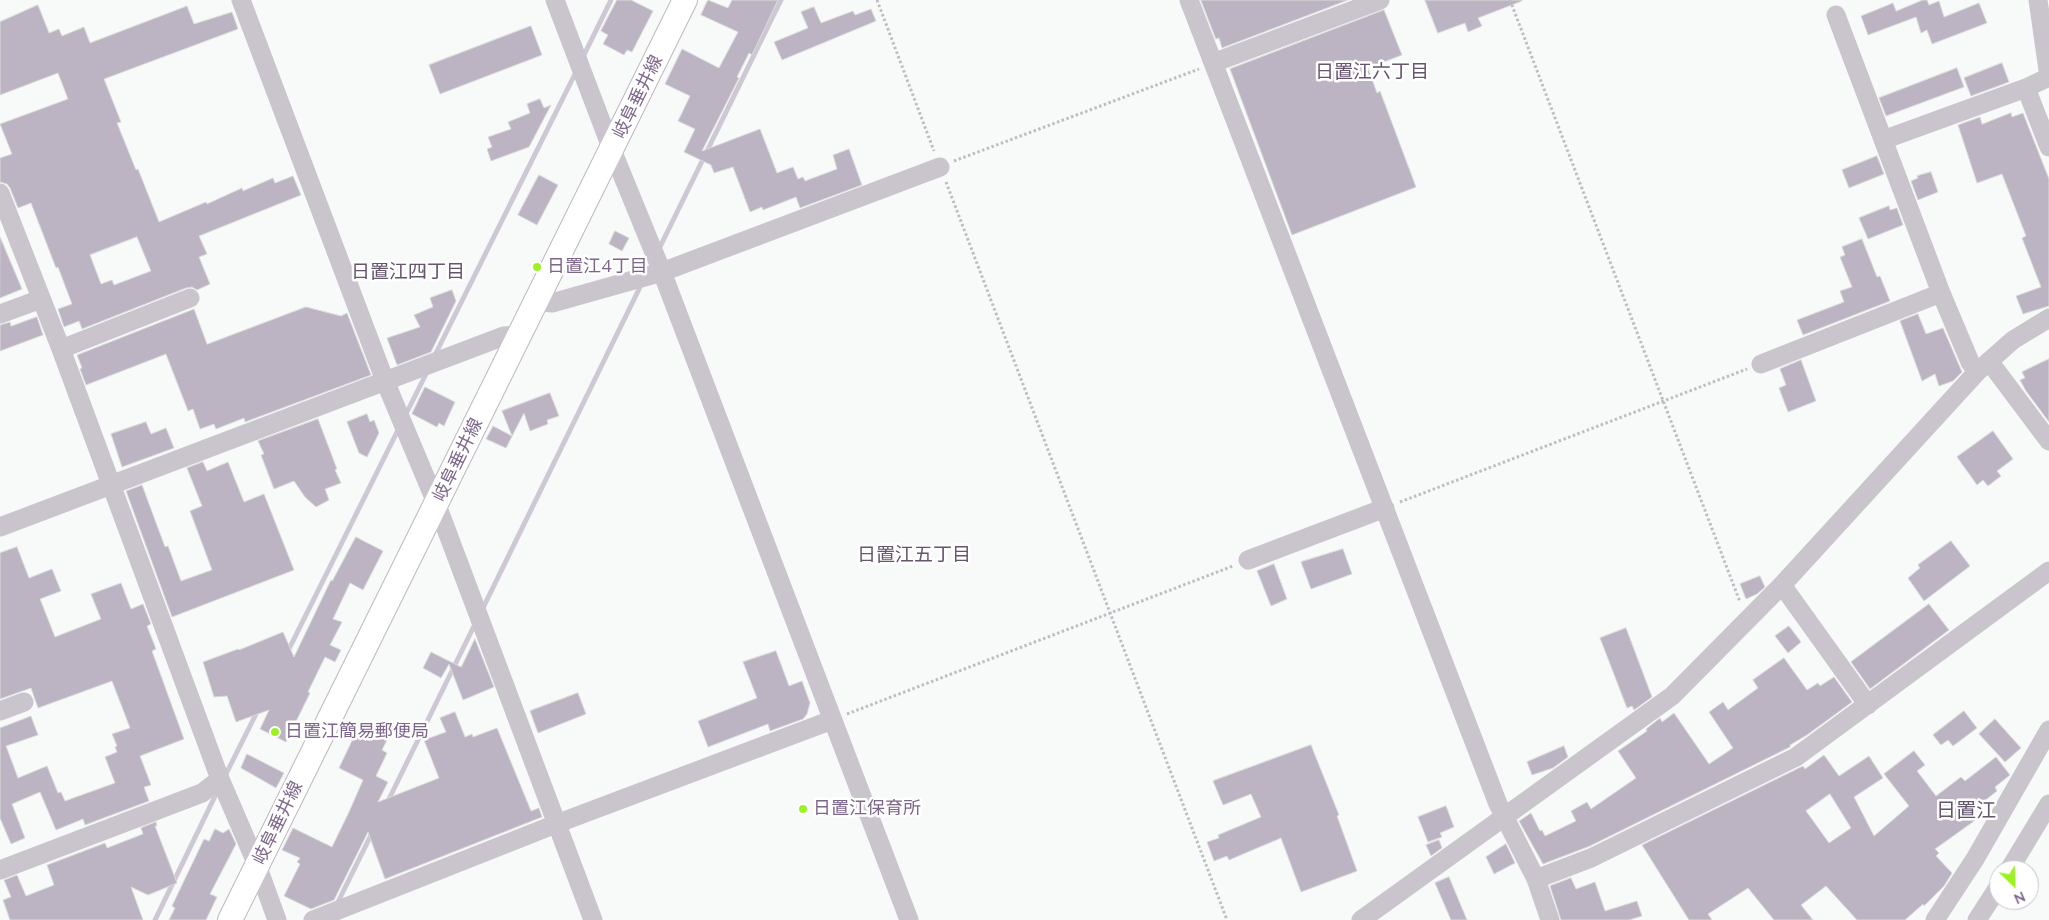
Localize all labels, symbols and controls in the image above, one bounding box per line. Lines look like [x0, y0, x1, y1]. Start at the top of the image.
street label: 岐阜垂井線 [609, 52, 667, 142]
district label: 日置江六丁目 [1315, 61, 1429, 83]
place label: 日置江4丁目 [547, 256, 648, 278]
district label: 日置江四丁目 [351, 261, 465, 283]
marker: 日置江4丁目 [531, 261, 543, 273]
street label: 岐阜垂井線 [429, 415, 487, 505]
district label: 日置江五丁目 [857, 544, 971, 566]
place label: 日置江簡易郵便局 [285, 721, 429, 743]
marker: 日置江簡易郵便局 [269, 726, 281, 738]
street label: 岐阜垂井線 [249, 778, 307, 868]
place label: 日置江保育所 [813, 798, 921, 820]
district label: 日置江 [1936, 799, 1996, 823]
marker: 日置江保育所 [797, 803, 809, 815]
north arrow [1989, 860, 2039, 910]
text: N [2011, 887, 2028, 908]

